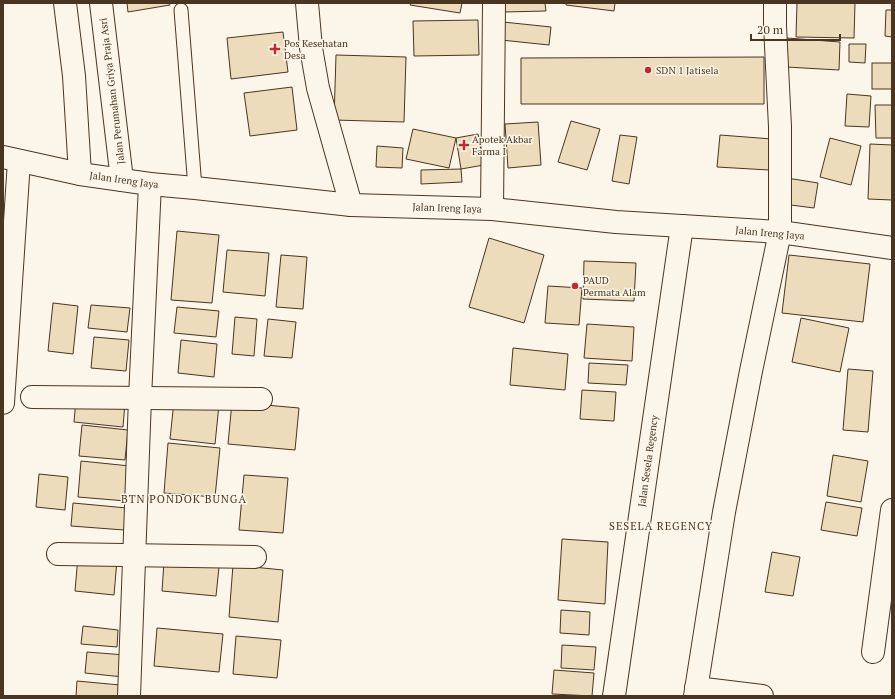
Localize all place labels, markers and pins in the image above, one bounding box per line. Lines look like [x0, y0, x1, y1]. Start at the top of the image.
place label: Pos Kesehatan Desa [284, 37, 348, 62]
marker: Pos Kesehatan Desa [269, 43, 281, 55]
place label: SDN 1 Jatisela [656, 64, 719, 77]
marker: SDN 1 Jatisela [643, 65, 653, 75]
place label: Apotek Akbar Farma I [472, 133, 533, 158]
marker: Apotek Akbar Farma I [459, 140, 469, 150]
place label: PAUD Permata Alam [583, 274, 646, 299]
marker: PAUD Permata Alam [570, 281, 580, 291]

